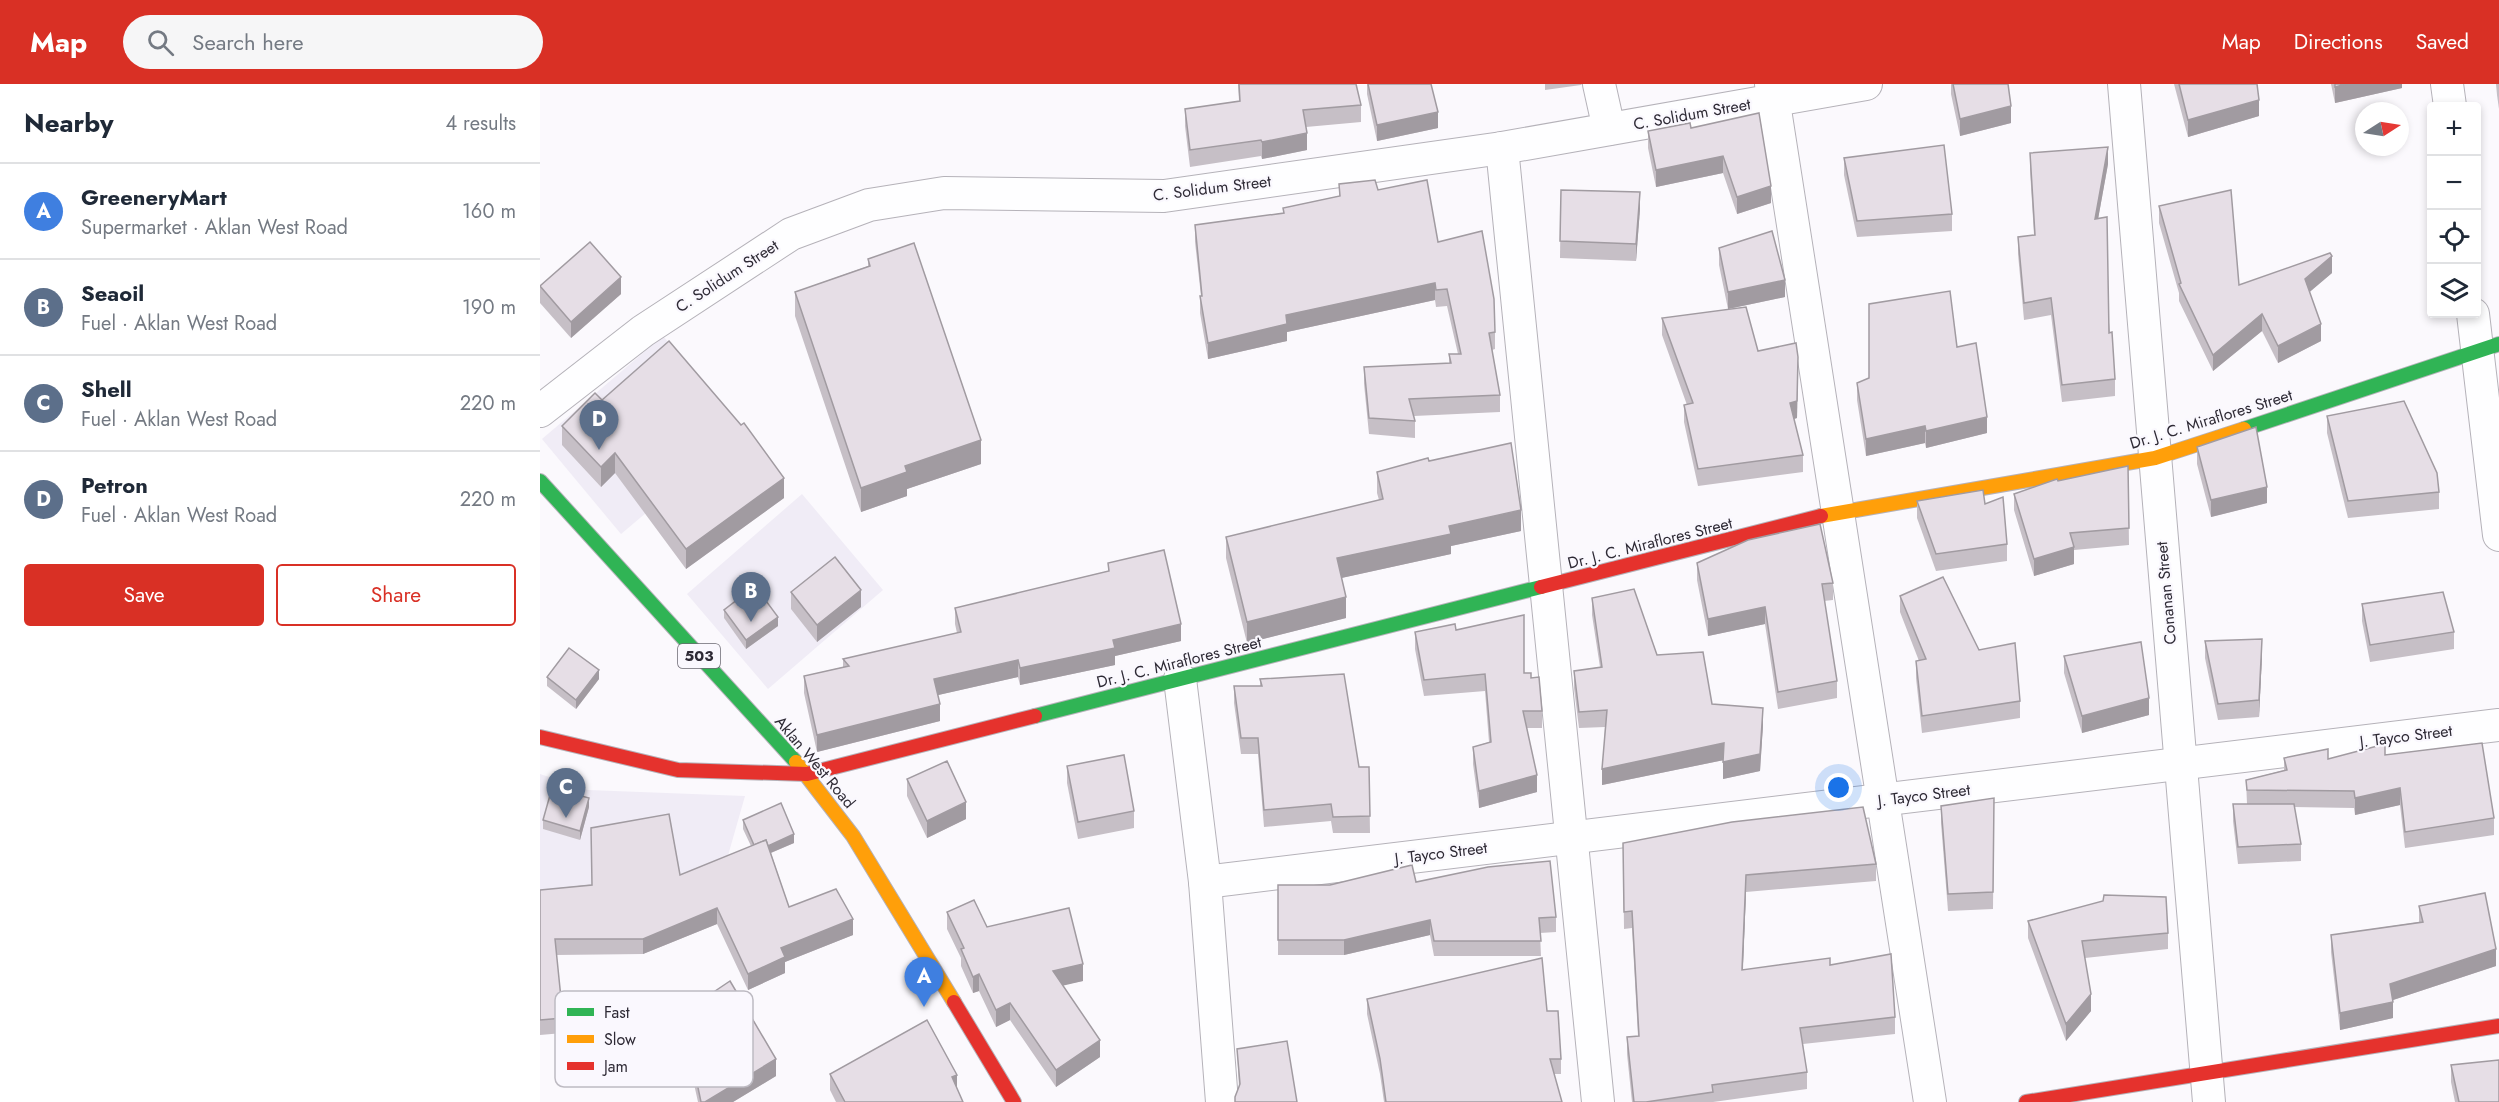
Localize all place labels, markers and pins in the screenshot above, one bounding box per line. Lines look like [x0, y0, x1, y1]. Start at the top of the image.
pin: D [580, 400, 618, 450]
pin: B [732, 572, 770, 622]
pin: C [546, 768, 586, 818]
pin: A [904, 958, 944, 1007]

